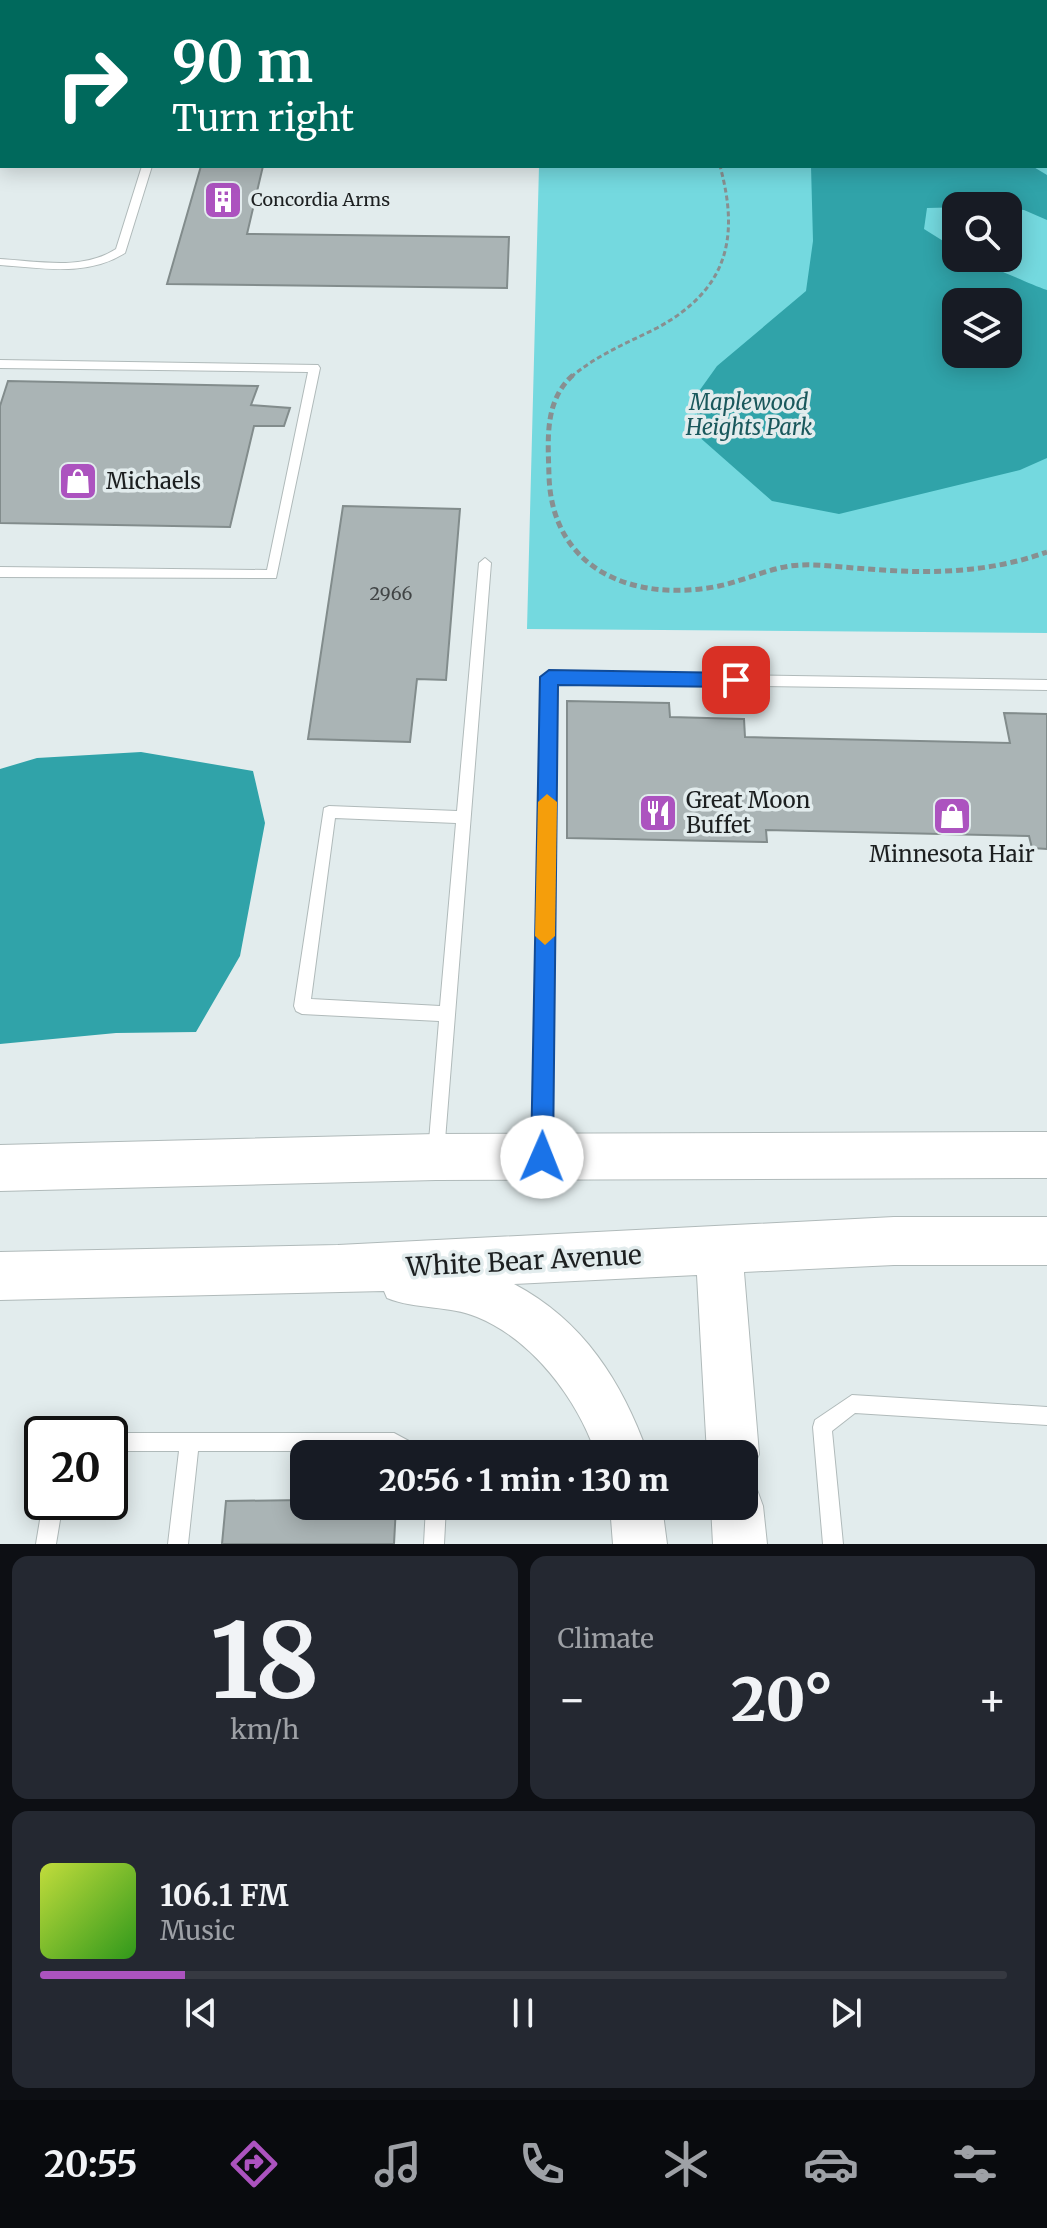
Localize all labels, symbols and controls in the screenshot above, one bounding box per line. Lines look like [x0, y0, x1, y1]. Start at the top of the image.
text: 90 m [172, 27, 313, 97]
icon: right [40, 32, 144, 136]
text: Turn right [172, 96, 354, 141]
building icon: Concordia Arms [202, 179, 244, 221]
place label: Concordia Arms [251, 188, 390, 211]
map controls [942, 192, 1022, 368]
button: search [942, 192, 1022, 272]
button: layers [942, 288, 1022, 368]
park label: Maplewood Heights Park [685, 388, 812, 441]
shop icon: Michaels [57, 460, 99, 502]
place label: Michaels [106, 467, 201, 495]
house number: 2966 [370, 582, 413, 605]
pin [702, 646, 770, 714]
icon: arrive [714, 658, 758, 702]
place label: Great Moon Buffet [686, 786, 811, 839]
restaurant icon: Great Moon Buffet [637, 792, 679, 834]
shop icon: Minnesota Hair [931, 795, 973, 837]
place label: Minnesota Hair [869, 840, 1035, 868]
position arrow [500, 1115, 584, 1199]
street label: White Bear Avenue [404, 1238, 643, 1283]
speed limit sign: 20 [24, 1416, 128, 1520]
text: 20:56 · 1 min · 130 m [379, 1461, 669, 1499]
text: 18 [210, 1596, 320, 1726]
text: Climate [558, 1622, 654, 1655]
text: 20° [731, 1662, 833, 1737]
text: − [558, 1672, 587, 1727]
text: + [978, 1672, 1007, 1727]
text: km/h [230, 1713, 299, 1746]
text: 106.1 FM [160, 1876, 289, 1914]
text: Music [160, 1914, 235, 1947]
icon: previous [179, 1991, 223, 2035]
icon: pause [501, 1991, 545, 2035]
icon: next [824, 1991, 868, 2035]
icon: directions [226, 2136, 282, 2192]
icon: music [370, 2136, 426, 2192]
icon: phone [514, 2136, 570, 2192]
icon: climate [658, 2136, 714, 2192]
icon: car [803, 2136, 859, 2192]
icon: filters [947, 2136, 1003, 2192]
text: 20:55 [44, 2142, 138, 2187]

